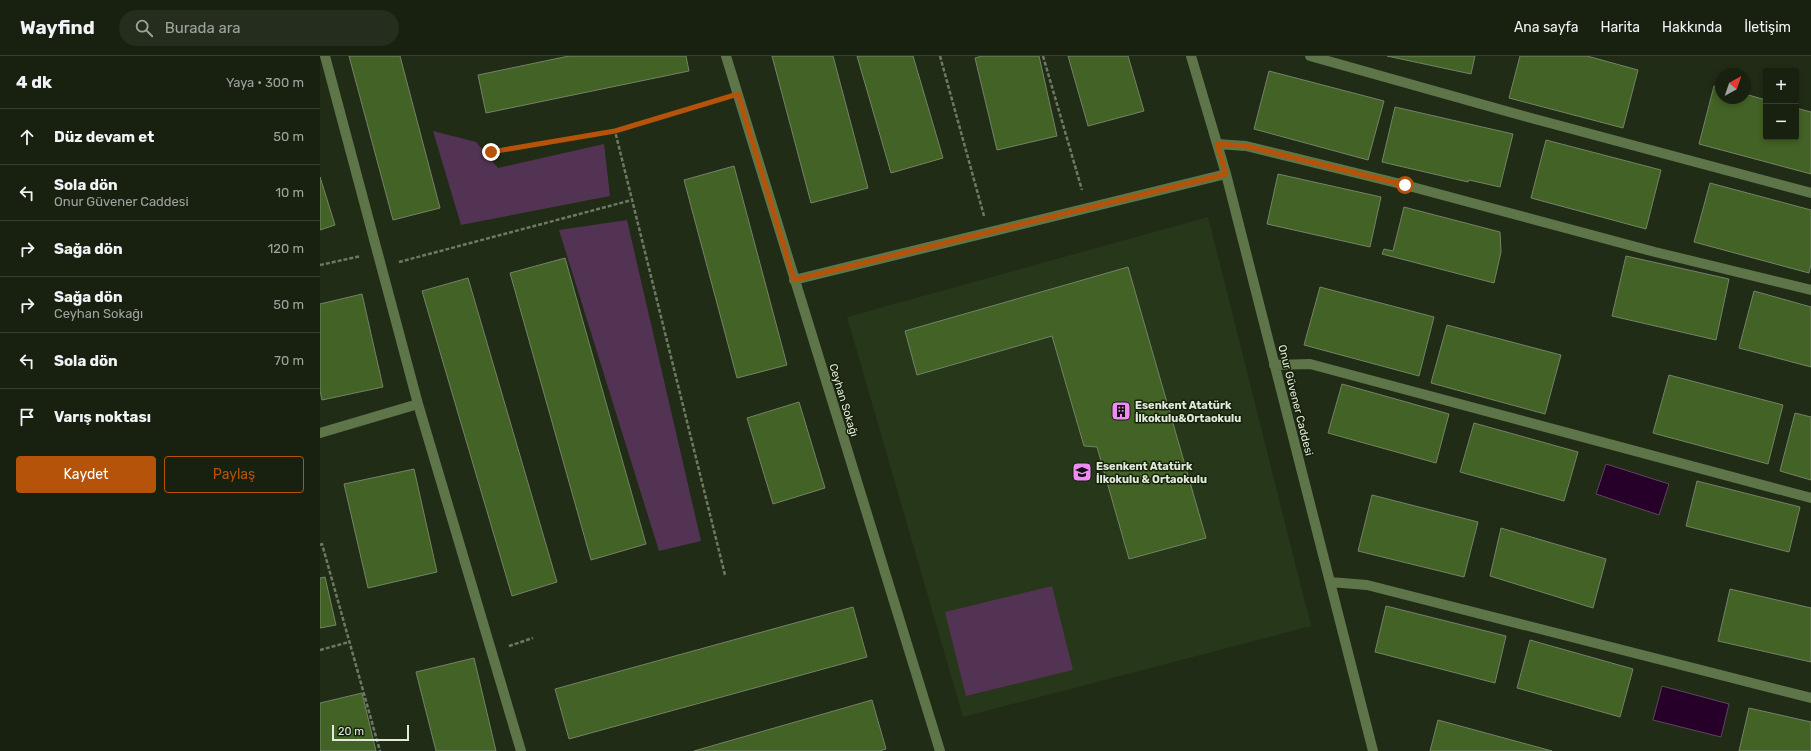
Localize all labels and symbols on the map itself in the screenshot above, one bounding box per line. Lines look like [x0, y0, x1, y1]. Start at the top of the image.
north arrow [1715, 68, 1751, 104]
route end [482, 143, 500, 161]
route start [1396, 176, 1414, 194]
street label: Onur Güvener Caddesi [1275, 343, 1316, 457]
street label: Ceyhan Sokağı [826, 362, 861, 438]
place label: Esenkent Atatürk İlkokulu&Ortaokulu [1135, 399, 1241, 425]
building icon: Esenkent Atatürk İlkokulu&Ortaokulu [1110, 400, 1132, 422]
place label: Esenkent Atatürk İlkokulu & Ortaokulu [1096, 460, 1207, 486]
school or university icon: Esenkent Atatürk İlkokulu & Ortaokulu [1071, 461, 1093, 483]
scale bar [332, 723, 409, 742]

